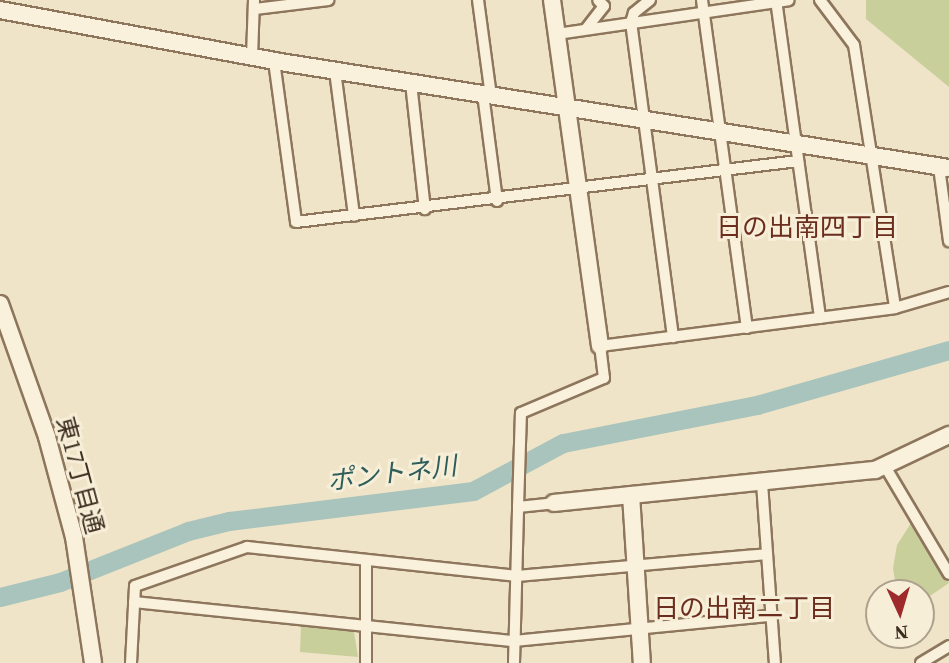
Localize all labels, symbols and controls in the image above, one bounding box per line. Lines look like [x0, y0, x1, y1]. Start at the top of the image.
district label: 日の出南四丁目 [716, 212, 898, 244]
street label: 東17丁目通 [51, 413, 109, 537]
water label: ポントネ川 [326, 451, 458, 497]
north arrow [865, 579, 935, 649]
district label: 日の出南二丁目 [653, 593, 835, 625]
text: N [894, 620, 909, 646]

